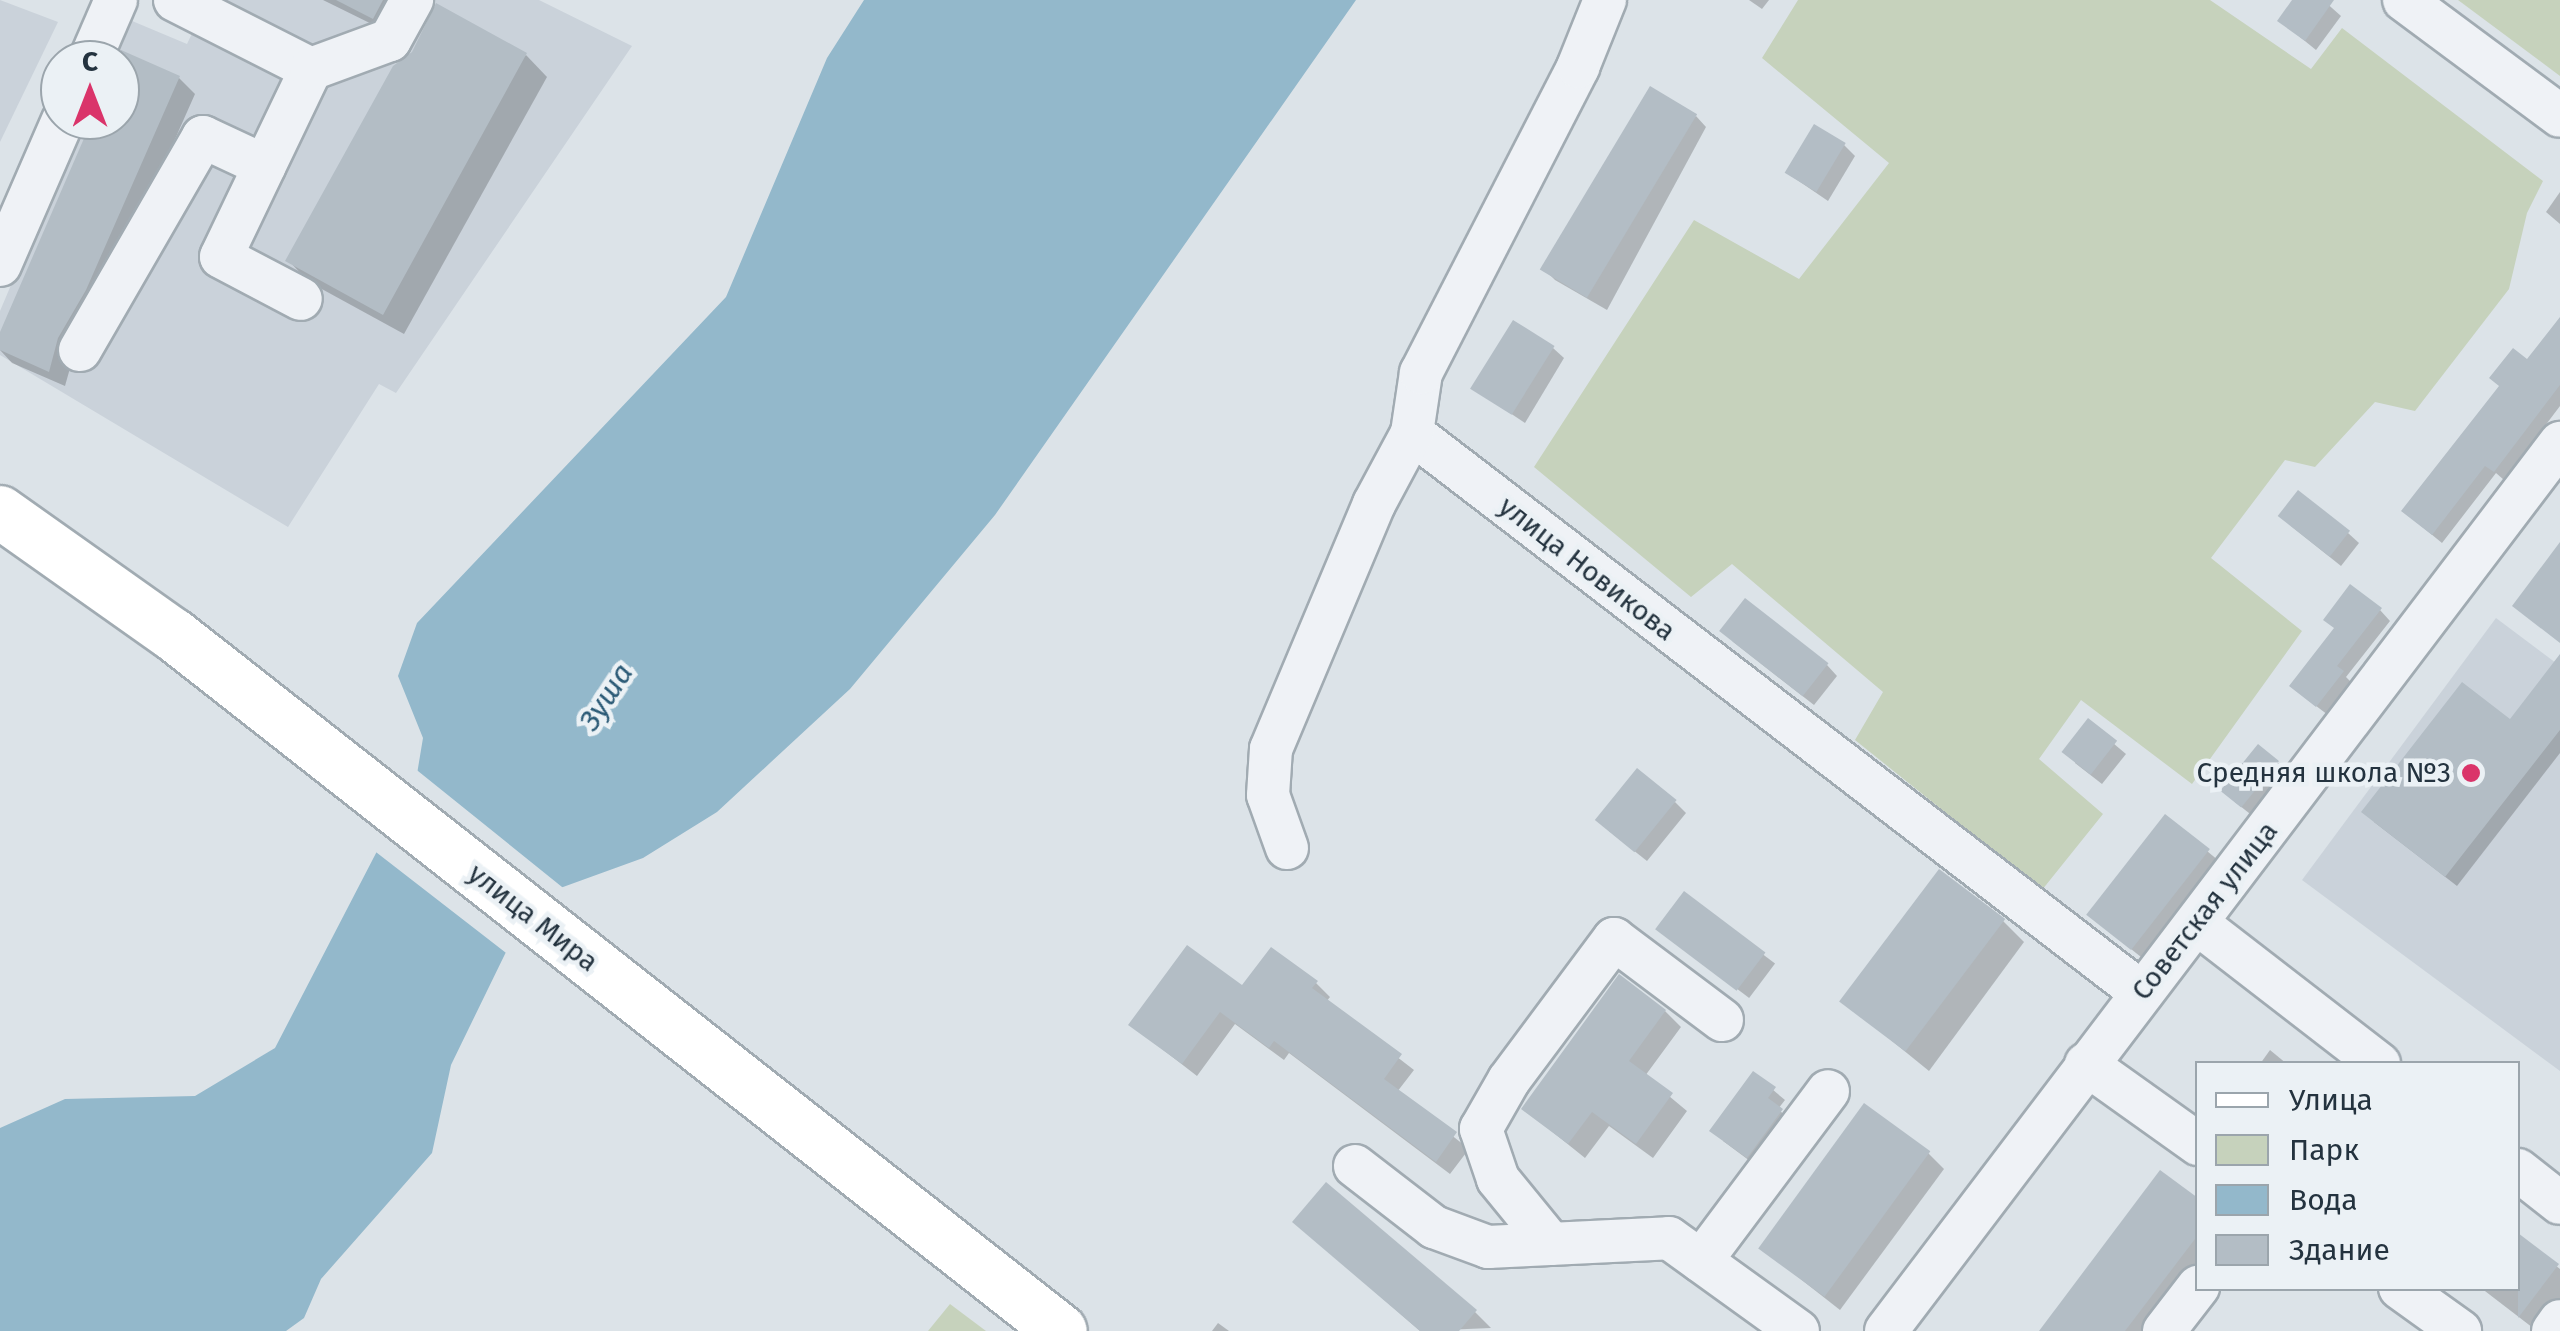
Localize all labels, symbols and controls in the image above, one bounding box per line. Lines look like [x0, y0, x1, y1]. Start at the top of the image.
north arrow [40, 40, 140, 140]
text: С [82, 45, 98, 78]
street label: улица Новикова [1492, 490, 1682, 648]
water label: Зуша [571, 657, 641, 737]
place label: Средняя школа №3 [2196, 756, 2451, 790]
marker: Средняя школа №3 [2460, 762, 2482, 784]
street label: Советская улица [2125, 815, 2285, 1007]
street label: улица Мира [461, 857, 605, 979]
legend [2195, 1061, 2520, 1291]
text: Улица [2289, 1082, 2373, 1118]
text: Парк [2289, 1132, 2359, 1168]
text: Вода [2289, 1182, 2358, 1218]
text: Здание [2289, 1232, 2390, 1268]

